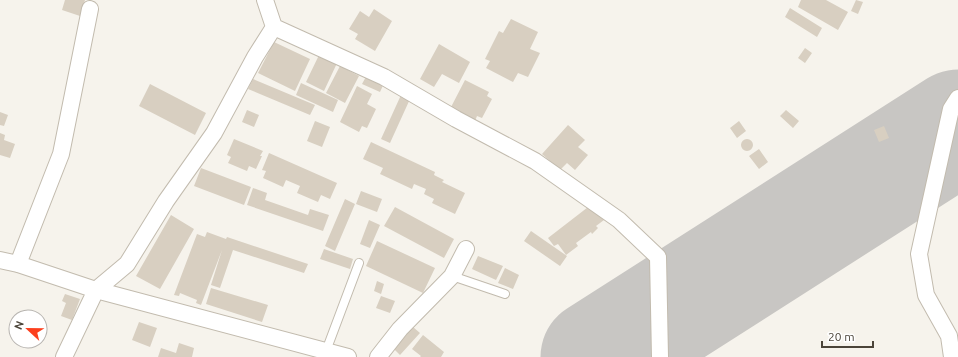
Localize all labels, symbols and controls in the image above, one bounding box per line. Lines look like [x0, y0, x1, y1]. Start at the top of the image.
north arrow [8, 309, 48, 349]
text: N [12, 319, 26, 331]
scale bar [822, 323, 873, 349]
text: 20 m [828, 330, 855, 343]

